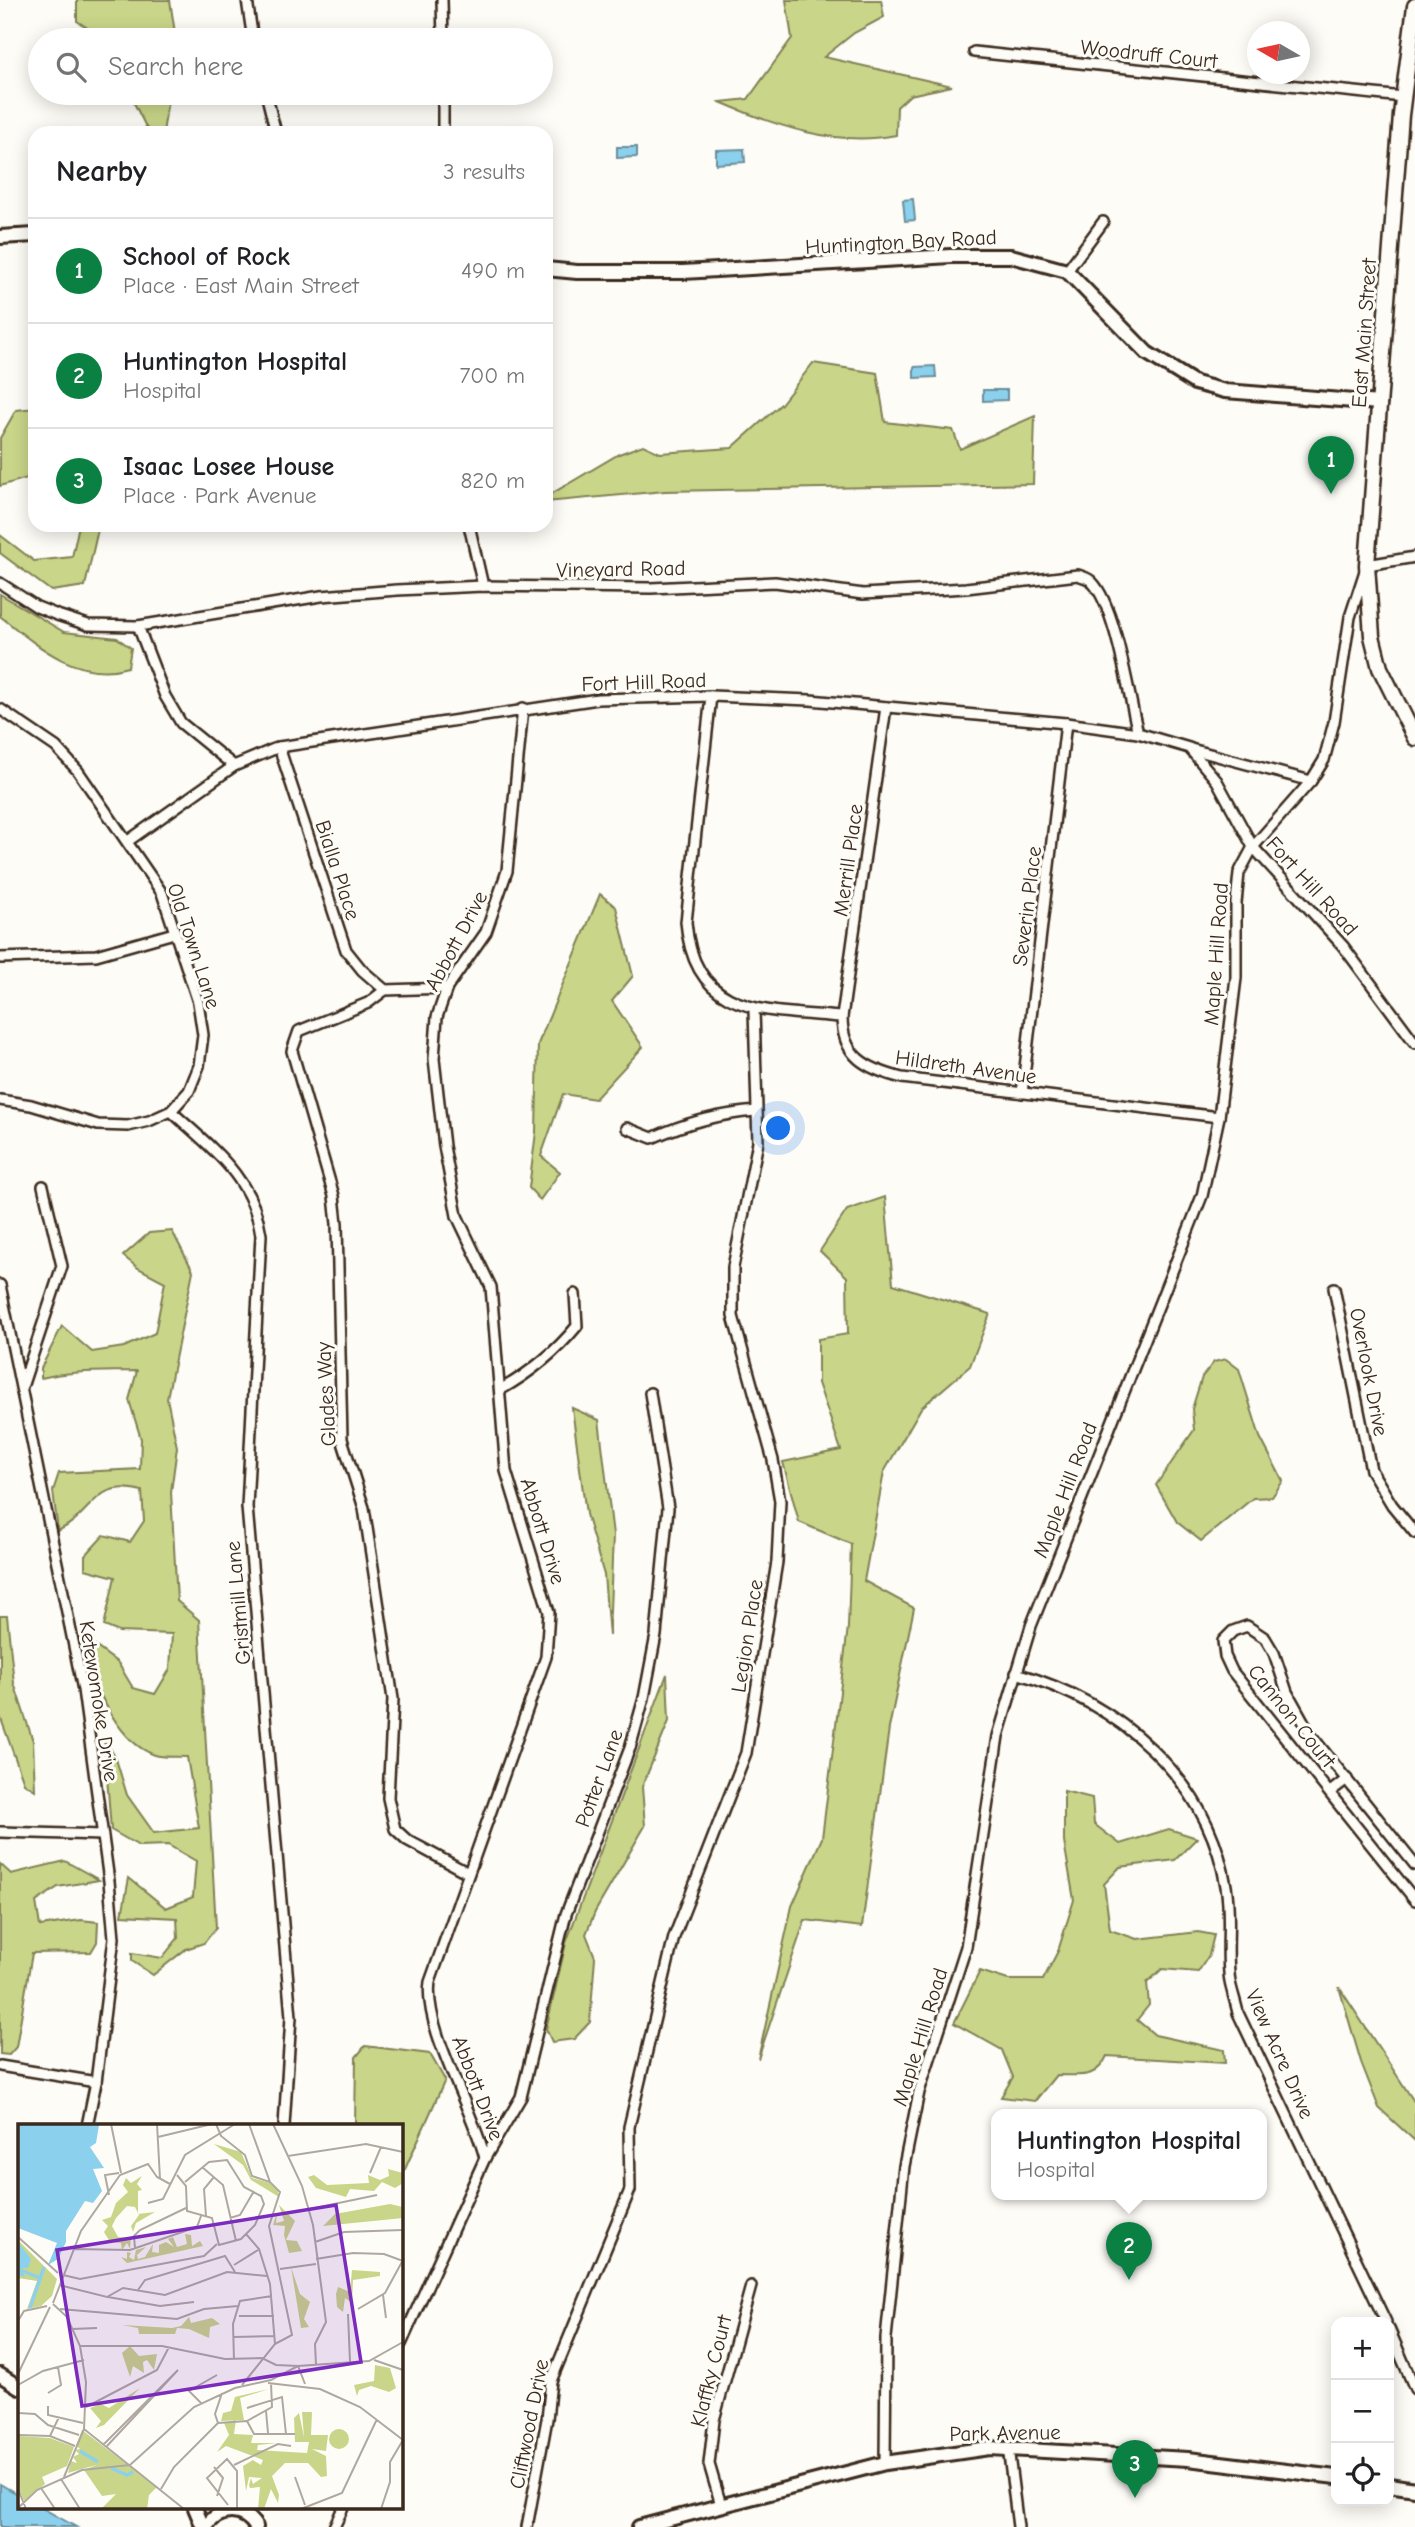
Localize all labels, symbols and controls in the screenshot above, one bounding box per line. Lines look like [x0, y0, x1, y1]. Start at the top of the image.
north arrow [1247, 21, 1310, 84]
search box [28, 28, 553, 105]
street label: Woodruff Court [1079, 35, 1220, 73]
icon: search [52, 48, 90, 86]
text: Search here [108, 52, 243, 82]
text: Nearby [56, 154, 147, 189]
text: 3 results [443, 158, 525, 185]
street label: Huntington Bay Road [805, 225, 997, 259]
text: School of Rock [123, 242, 290, 272]
text: 1 [74, 257, 84, 284]
text: 490 m [461, 257, 525, 284]
street label: East Main Street [1347, 257, 1381, 408]
text: Place · East Main Street [123, 272, 359, 299]
text: Huntington Hospital [123, 347, 347, 377]
text: 2 [73, 362, 85, 389]
text: 700 m [459, 362, 525, 389]
text: Hospital [123, 377, 201, 404]
pin: 1 [1308, 436, 1354, 494]
text: Isaac Losee House [123, 452, 334, 482]
text: 3 [73, 467, 85, 494]
text: 820 m [460, 467, 525, 494]
text: Place · Park Avenue [123, 482, 317, 509]
street label: Vineyard Road [556, 556, 686, 582]
street label: Fort Hill Road [581, 668, 707, 696]
street label: Merrill Place [828, 802, 868, 918]
street label: Bialla Place [311, 817, 365, 923]
street label: Fort Hill Road [1261, 832, 1363, 940]
street label: Severin Place [1008, 845, 1046, 967]
street label: Old Town Lane [162, 880, 226, 1012]
street label: Maple Hill Road [1199, 882, 1233, 1026]
street label: Abbott Drive [420, 887, 492, 995]
street label: Hildreth Avenue [894, 1045, 1038, 1089]
your location [761, 1111, 795, 1145]
street label: Overlook Drive [1345, 1306, 1393, 1438]
street label: Glades Way [311, 1340, 341, 1447]
street label: Maple Hill Road [1028, 1419, 1102, 1561]
street label: Abbott Drive [515, 1475, 571, 1587]
street label: Gristmill Lane [221, 1540, 255, 1666]
street label: Legion Place [726, 1578, 768, 1694]
street label: Ketewomoke Drive [74, 1619, 124, 1783]
street label: Cannon Court [1243, 1660, 1342, 1773]
street label: Potter Lane [570, 1726, 628, 1830]
street label: Maple Hill Road [888, 1965, 952, 2109]
street label: View Acre Drive [1241, 1986, 1319, 2122]
street label: Abbott Drive [447, 2032, 509, 2144]
popup [991, 2109, 1267, 2200]
inset map [18, 2124, 402, 2510]
text: Huntington Hospital [1017, 2126, 1241, 2156]
text: Hospital [1017, 2156, 1095, 2183]
pin: 2 [1106, 2222, 1152, 2280]
street label: Klaffky Court [685, 2312, 737, 2429]
map controls [1331, 2317, 1394, 2506]
button: + [1331, 2317, 1394, 2380]
street label: Cliftwood Drive [505, 2357, 553, 2491]
button: − [1331, 2380, 1394, 2443]
street label: Park Avenue [949, 2420, 1061, 2446]
pin: 3 [1112, 2440, 1158, 2498]
button: locate [1331, 2443, 1394, 2506]

